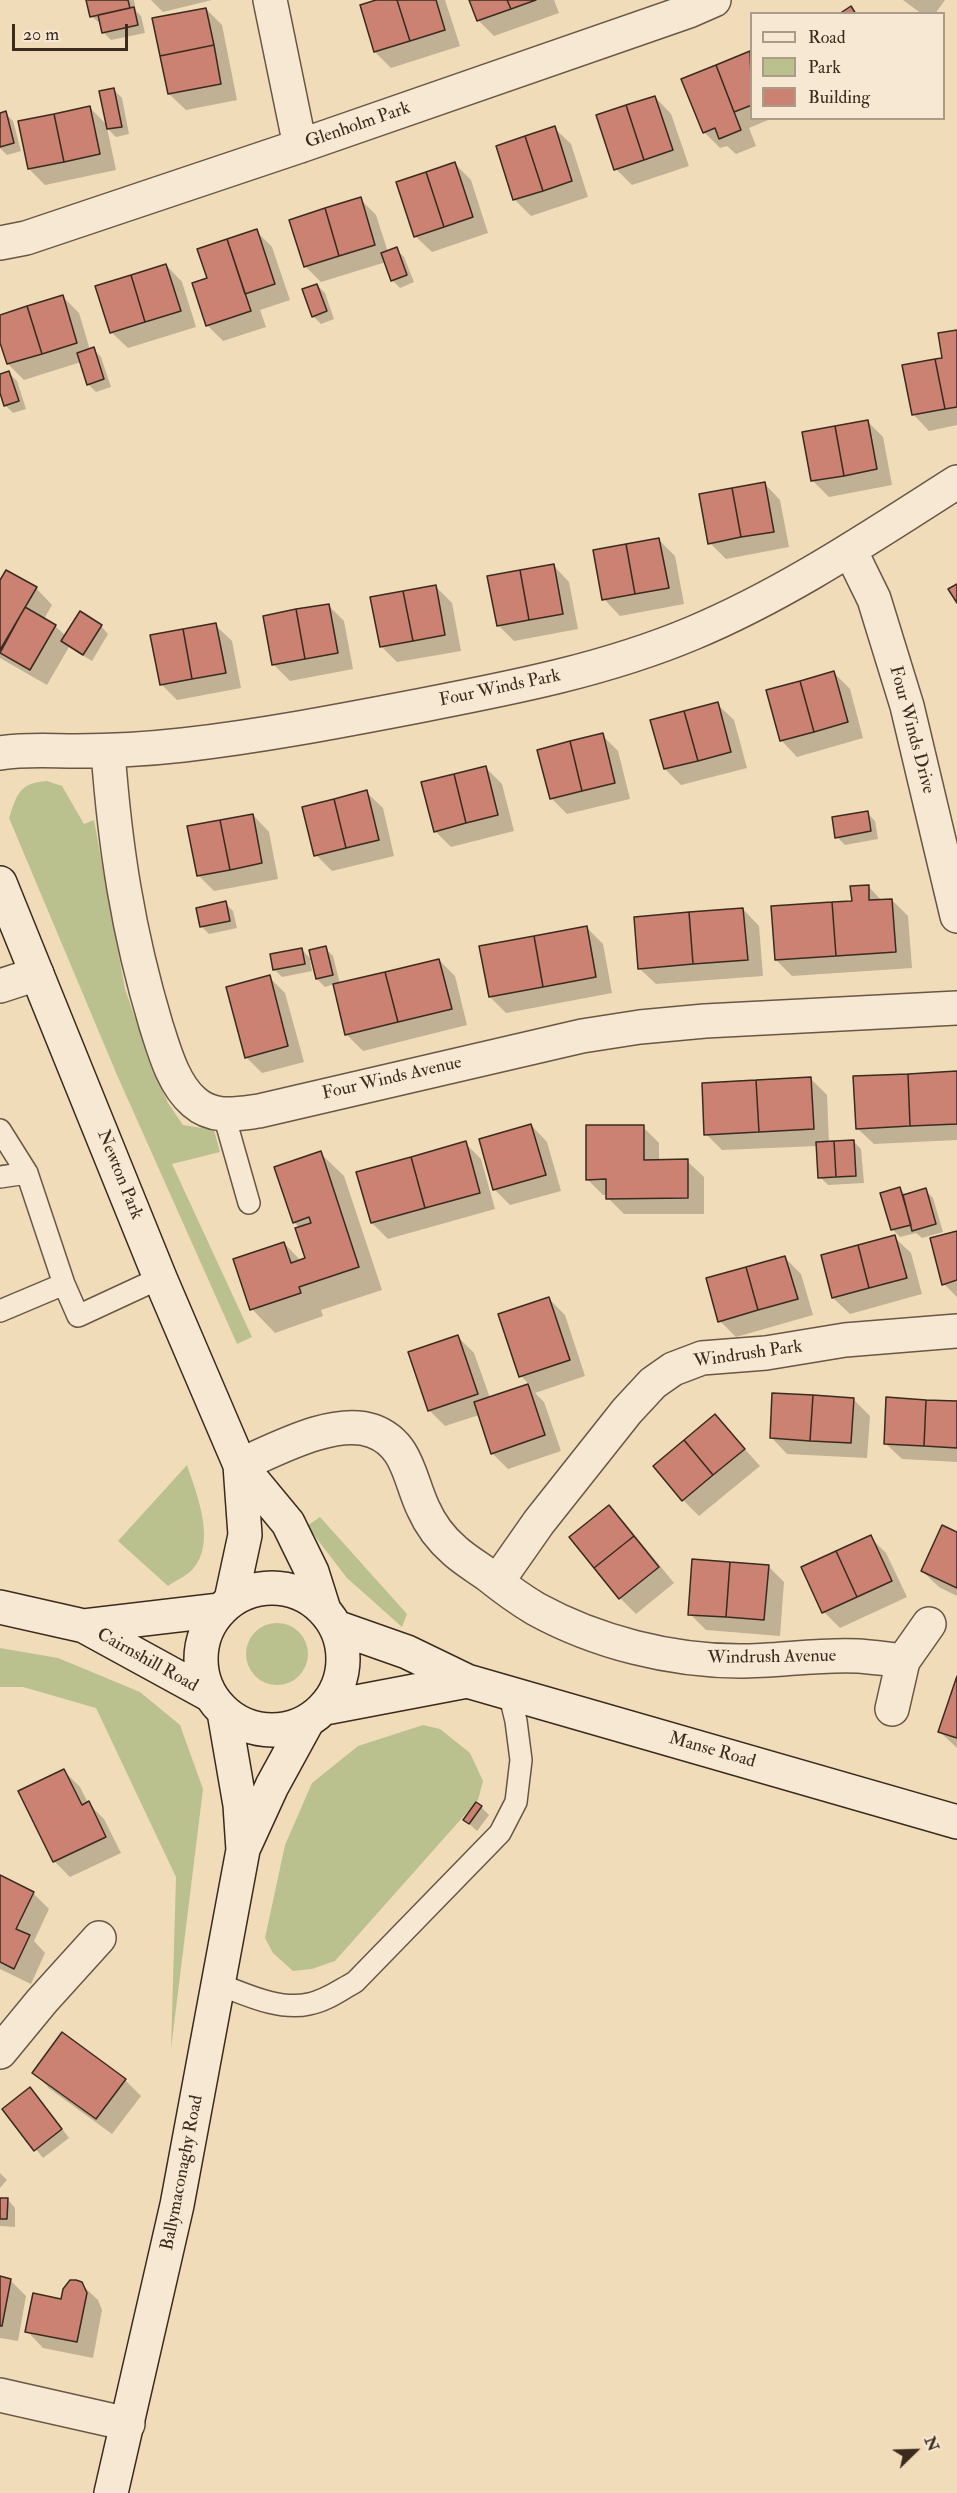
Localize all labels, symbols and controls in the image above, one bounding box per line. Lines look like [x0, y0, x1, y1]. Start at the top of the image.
scale bar [15, 12, 130, 50]
legend [750, 12, 945, 120]
text: 20 m [23, 23, 59, 46]
text: Road [808, 26, 846, 49]
text: Park [808, 56, 841, 79]
text: Building [808, 86, 870, 109]
street label: Glenholm Park [303, 98, 413, 154]
street label: Four Winds Drive [884, 664, 938, 796]
street label: Four Winds Park [437, 666, 563, 712]
street label: Four Winds Avenue [320, 1052, 464, 1106]
street label: Newton Park [91, 1127, 147, 1223]
street label: Windrush Park [692, 1337, 804, 1373]
street label: Cairnshill Road [93, 1624, 201, 1698]
street label: Windrush Avenue [707, 1646, 837, 1670]
street label: Manse Road [666, 1728, 758, 1774]
street label: Ballymaconaghy Road [157, 2094, 209, 2252]
north arrow [885, 2421, 945, 2481]
text: N [920, 2433, 944, 2454]

